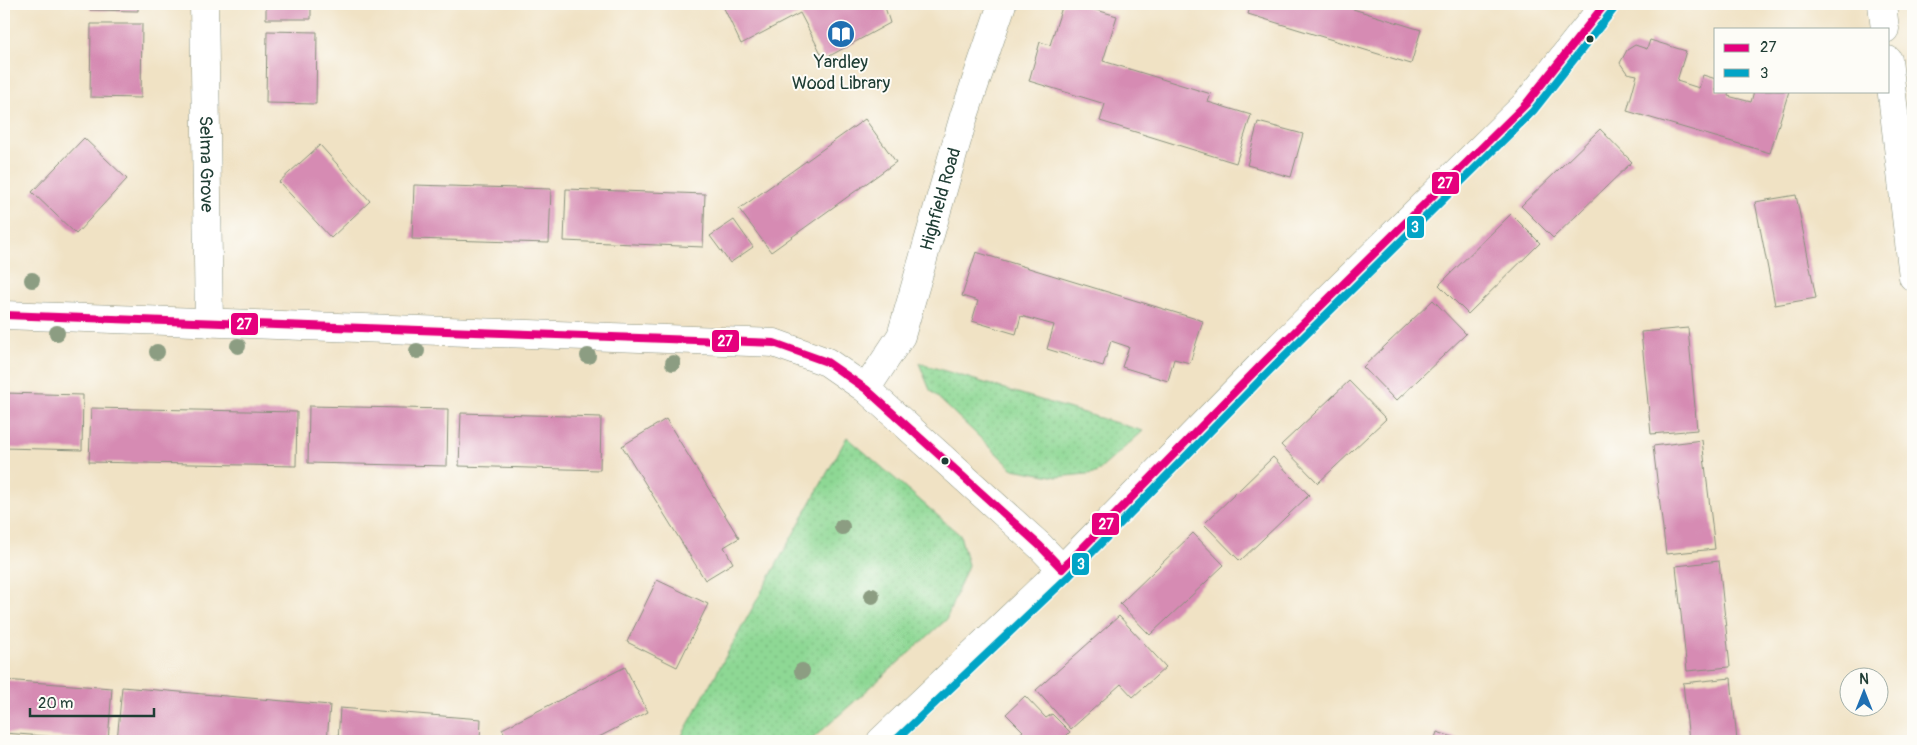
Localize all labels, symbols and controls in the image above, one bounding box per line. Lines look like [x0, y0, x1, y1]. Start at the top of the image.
library icon: Yardley Wood Library [826, 19, 856, 49]
legend [1714, 28, 1890, 92]
unlabelled marker [1585, 34, 1595, 44]
text: 27 [1760, 38, 1776, 57]
place label: Yardley Wood Library [792, 51, 891, 95]
text: 3 [1760, 64, 1768, 83]
street label: Selma Grove [194, 116, 219, 213]
street label: Highfield Road [915, 145, 966, 253]
line badge: 27 [1431, 171, 1460, 195]
text: 27 [1437, 175, 1453, 192]
line badge: 3 [1406, 215, 1425, 239]
text: 3 [1411, 219, 1419, 236]
line badge: 27 [230, 312, 259, 336]
text: 27 [236, 316, 252, 333]
line badge: 27 [711, 329, 740, 353]
text: 27 [717, 333, 733, 350]
unlabelled marker [940, 456, 950, 466]
line badge: 27 [1091, 512, 1120, 536]
text: 27 [1098, 516, 1114, 533]
line badge: 3 [1071, 552, 1090, 576]
text: 3 [1077, 556, 1085, 573]
north arrow [1840, 668, 1890, 718]
text: N [1859, 671, 1869, 688]
scale bar [30, 685, 154, 717]
text: 20 m [38, 694, 73, 713]

